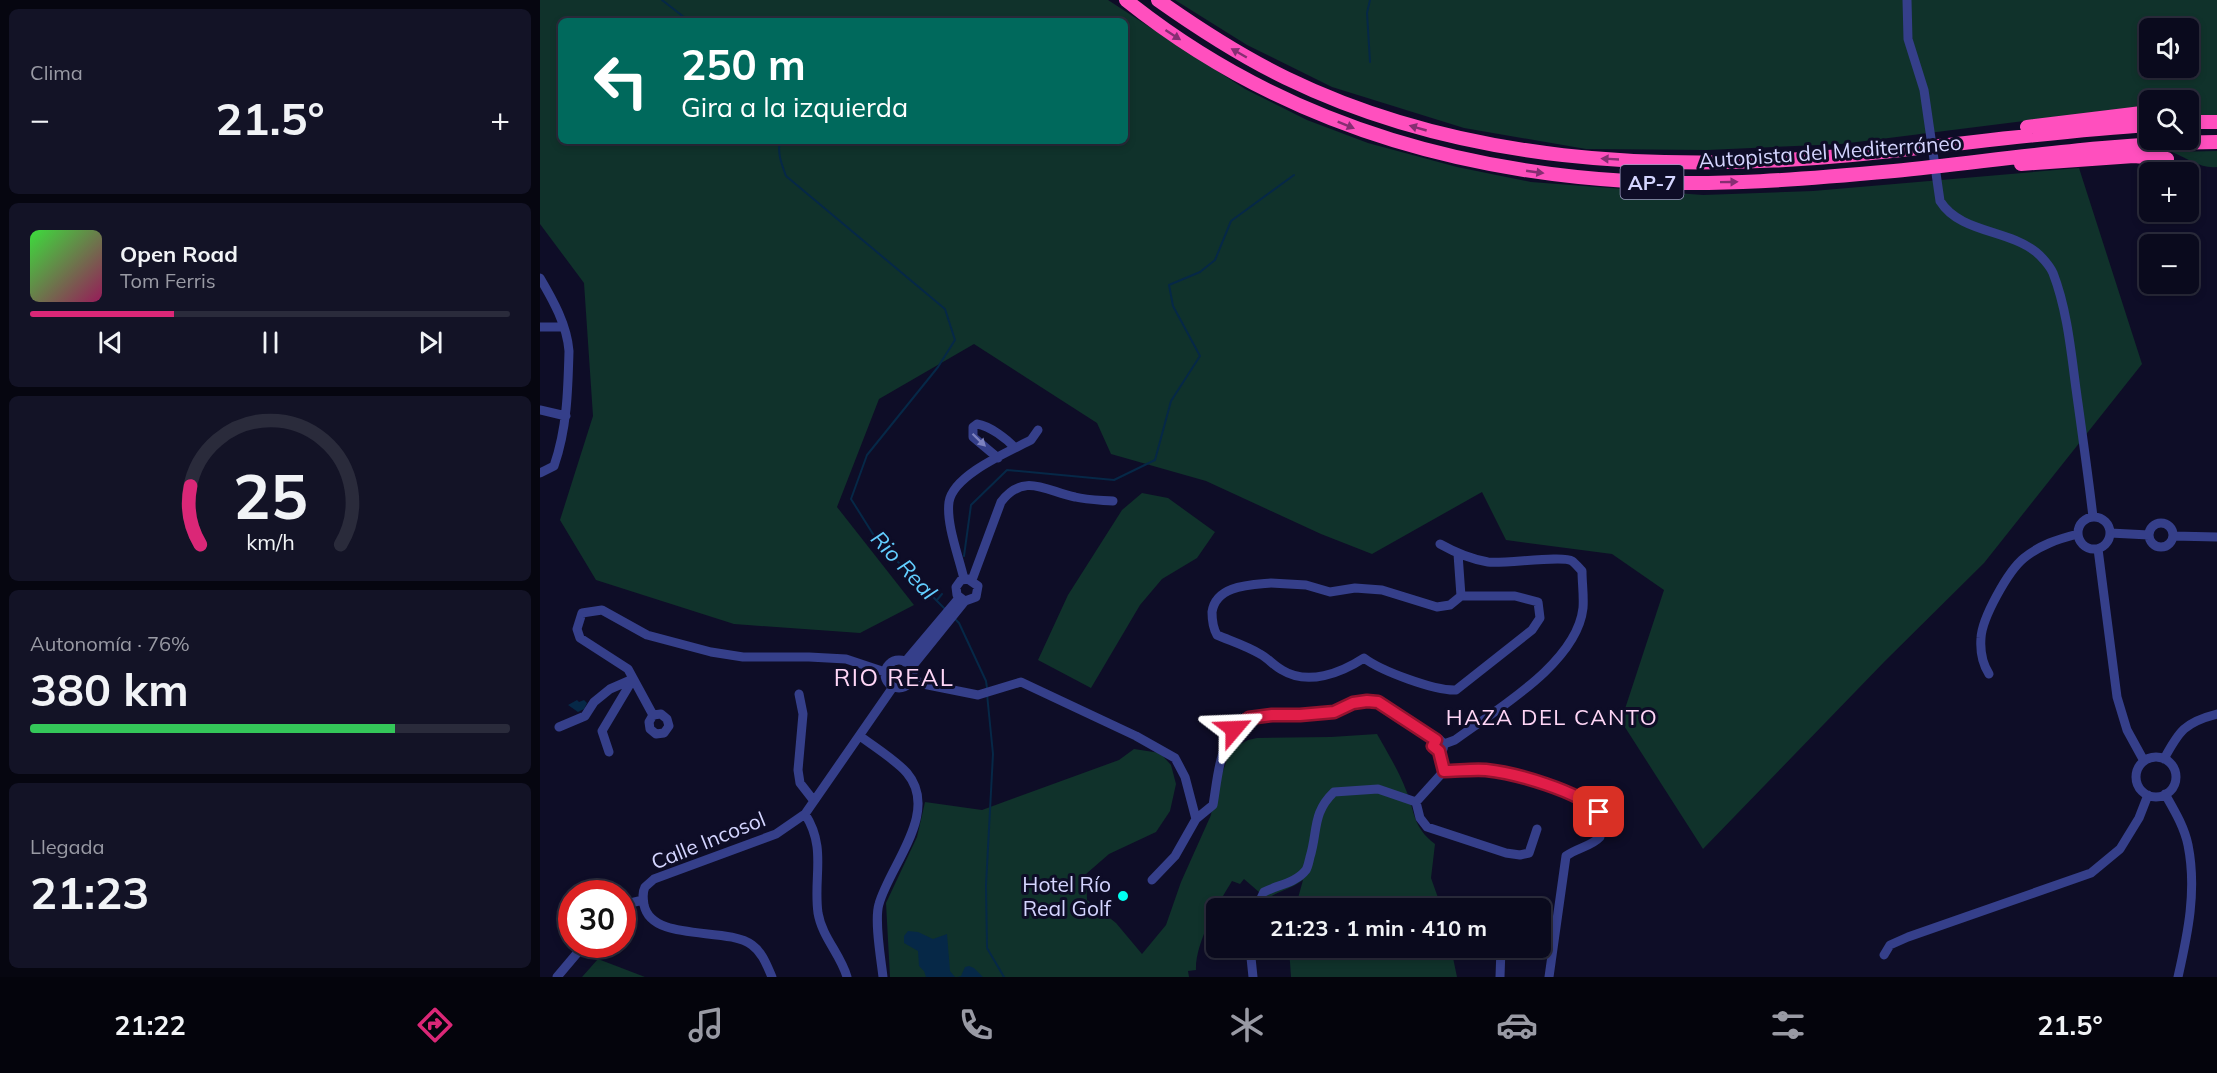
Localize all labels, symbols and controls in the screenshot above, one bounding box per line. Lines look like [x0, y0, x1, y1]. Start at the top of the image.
map controls [2139, 18, 2199, 294]
button: sound [2139, 18, 2199, 78]
one-way arrow [1165, 29, 1182, 40]
text: 250 m [681, 38, 806, 91]
icon: left [582, 42, 660, 120]
one-way arrow [1230, 48, 1247, 58]
text: Clima [30, 60, 83, 85]
text: 21.5° [215, 90, 325, 146]
text: Gira a la izquierda [681, 90, 908, 124]
button: search [2139, 90, 2199, 150]
text: − [30, 98, 50, 139]
text: + [490, 98, 510, 139]
one-way arrow [1337, 121, 1355, 130]
one-way arrow [1409, 122, 1427, 132]
street label: Autopista del Mediterráneo [1697, 129, 1963, 173]
one-way arrow [1600, 155, 1619, 164]
button: + [2139, 162, 2199, 222]
road number: AP-7 [1620, 165, 1684, 199]
one-way arrow [1525, 168, 1544, 177]
one-way arrow [1720, 177, 1739, 186]
button: − [2139, 234, 2199, 294]
text: Open Road [120, 240, 238, 268]
text: Tom Ferris [120, 268, 216, 293]
icon: previous [94, 326, 127, 359]
icon: pause [254, 326, 287, 359]
icon: next [414, 326, 447, 359]
one-way arrow [972, 433, 987, 447]
text: 25 [233, 457, 307, 536]
water label: Rio Real [865, 525, 943, 606]
text: km/h [246, 529, 294, 556]
text: Autonomía · 76% [30, 631, 190, 656]
text: 380 km [30, 661, 189, 717]
district label: RIO REAL [834, 662, 954, 692]
position arrow [1202, 697, 1266, 761]
district label: HAZA DEL CANTO [1446, 703, 1658, 731]
pin [1573, 786, 1624, 837]
icon: arrive [1582, 795, 1615, 828]
street label: Calle Incosol [647, 805, 769, 875]
text: Llegada [30, 834, 105, 859]
text: 21:23 [30, 864, 149, 920]
place label: Hotel Río Real Golf [1022, 871, 1112, 921]
speed limit sign: 30 [558, 880, 636, 958]
marker: Hotel Río Real Golf [1116, 889, 1130, 903]
text: 21:23 · 1 min · 410 m [1270, 914, 1487, 942]
icon: directions [414, 1004, 456, 1046]
icon: music [685, 1004, 727, 1046]
icon: phone [955, 1004, 997, 1046]
icon: climate [1226, 1004, 1268, 1046]
icon: car [1496, 1004, 1538, 1046]
icon: filters [1767, 1004, 1809, 1046]
text: 21:22 [114, 1008, 186, 1042]
text: 21.5° [2037, 1008, 2103, 1042]

